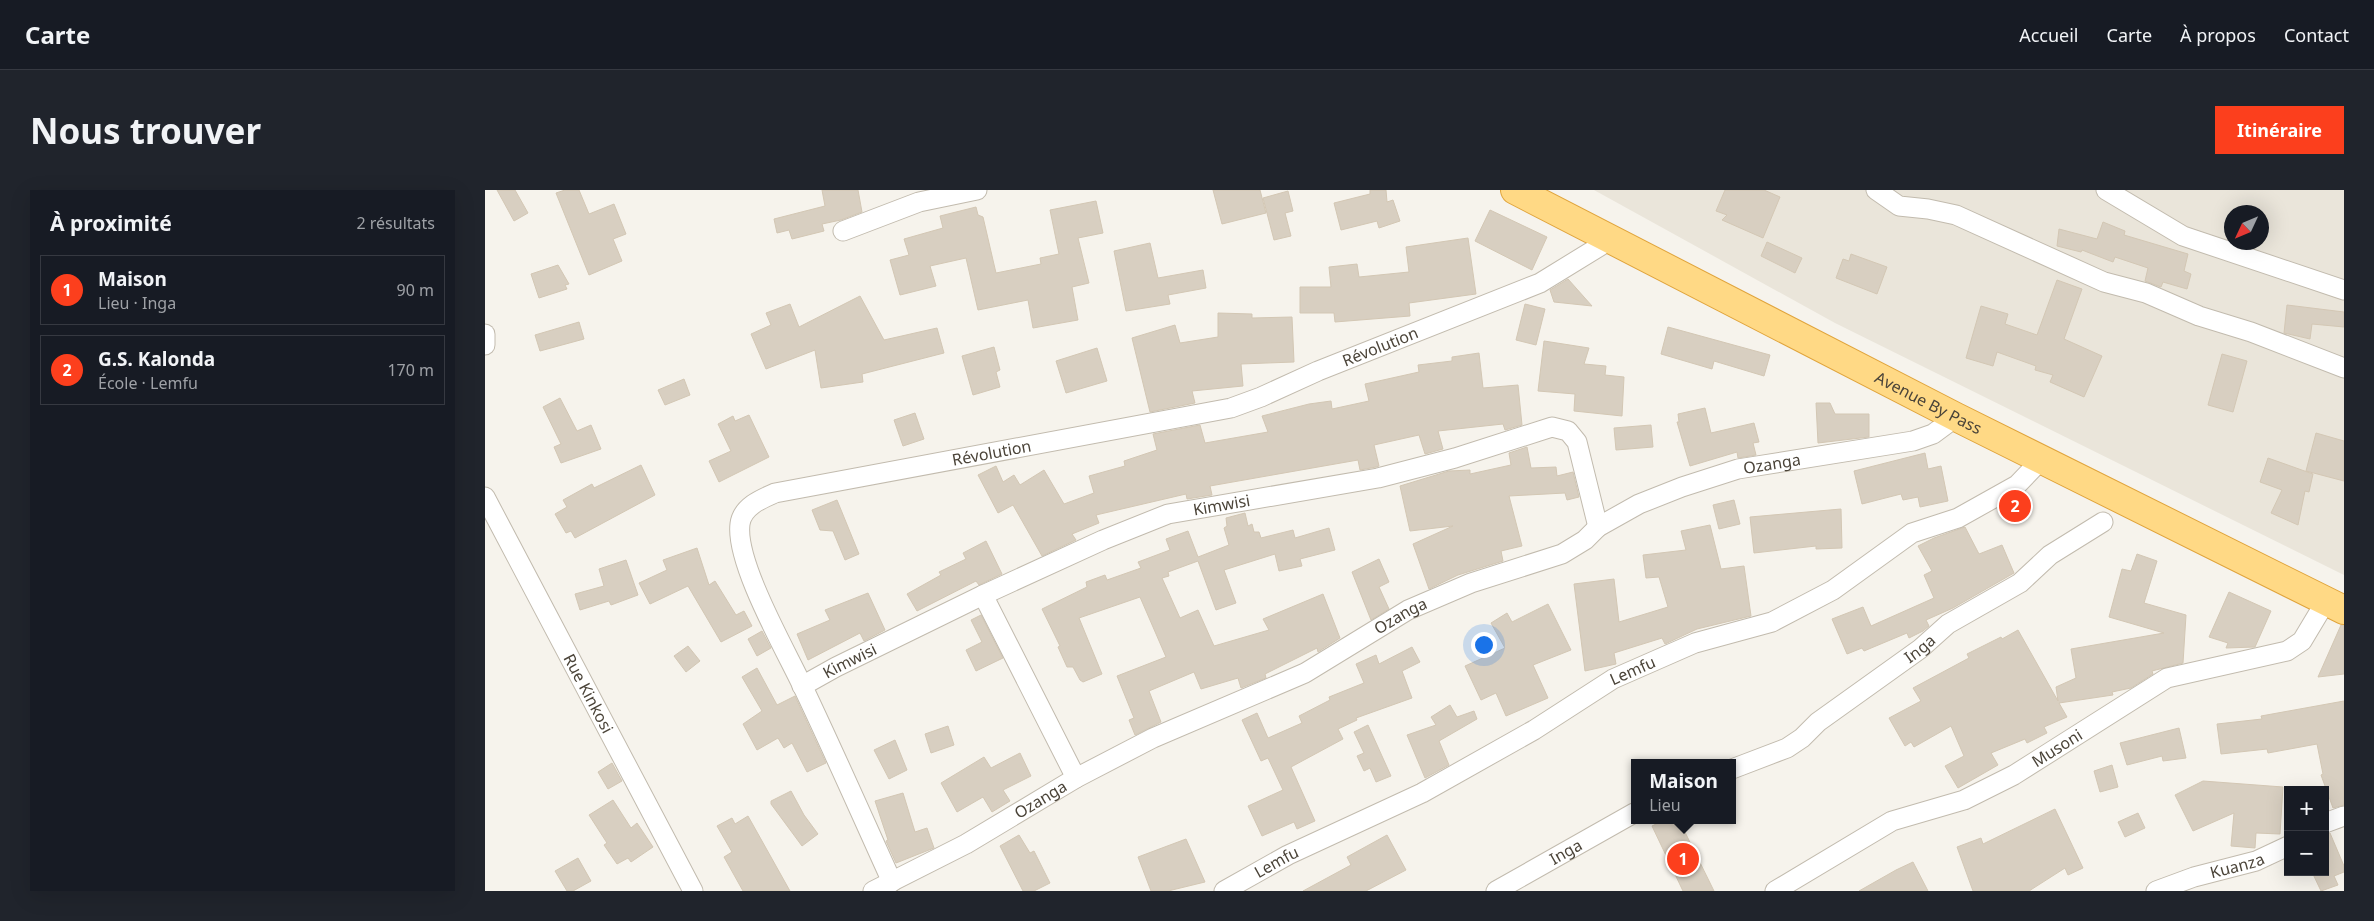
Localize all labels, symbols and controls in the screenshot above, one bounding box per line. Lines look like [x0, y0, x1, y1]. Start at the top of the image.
text: Carte [25, 18, 90, 51]
text: Accueil [2019, 23, 2079, 47]
text: Carte [2107, 23, 2152, 47]
text: À propos [2180, 23, 2256, 47]
text: Contact [2284, 23, 2349, 47]
button: Itinéraire [2215, 106, 2344, 154]
text: Nous trouver [30, 107, 261, 154]
north arrow [2224, 205, 2269, 250]
text: À proximité [50, 209, 172, 237]
text: 2 résultats [357, 212, 435, 234]
text: Maison [98, 266, 167, 292]
text: 1 [62, 279, 72, 301]
text: 90 m [397, 279, 434, 301]
text: Lieu · Inga [98, 292, 176, 314]
street label: Révolution [1339, 321, 1421, 371]
text: G.S. Kalonda [98, 346, 215, 372]
text: 2 [62, 359, 72, 381]
text: 170 m [387, 359, 434, 381]
street label: Avenue By Pass [1871, 366, 1986, 439]
text: École · Lemfu [98, 372, 198, 394]
street label: Révolution [950, 434, 1033, 471]
street label: Ozanga [1742, 448, 1802, 479]
pin: 2 [1999, 487, 2031, 525]
street label: Kimwisi [1191, 489, 1252, 521]
street label: Ozanga [1370, 592, 1430, 639]
street label: Inga [1900, 629, 1940, 668]
your location [1471, 632, 1497, 658]
street label: Kimwisi [819, 638, 880, 683]
street label: Rue Kinkosi [559, 650, 619, 737]
street label: Lemfu [1606, 651, 1659, 690]
street label: Musoni [2027, 724, 2086, 772]
popup [1631, 759, 1736, 824]
text: Maison [1649, 768, 1718, 794]
street label: Ozanga [1010, 775, 1071, 824]
map controls [2284, 786, 2329, 876]
button: + [2284, 786, 2329, 831]
text: Lieu [1649, 794, 1681, 816]
button: − [2284, 831, 2329, 876]
street label: Inga [1545, 834, 1586, 870]
pin: 1 [1667, 840, 1699, 878]
street label: Lemfu [1250, 841, 1302, 883]
street label: Kuanza [2208, 848, 2268, 883]

